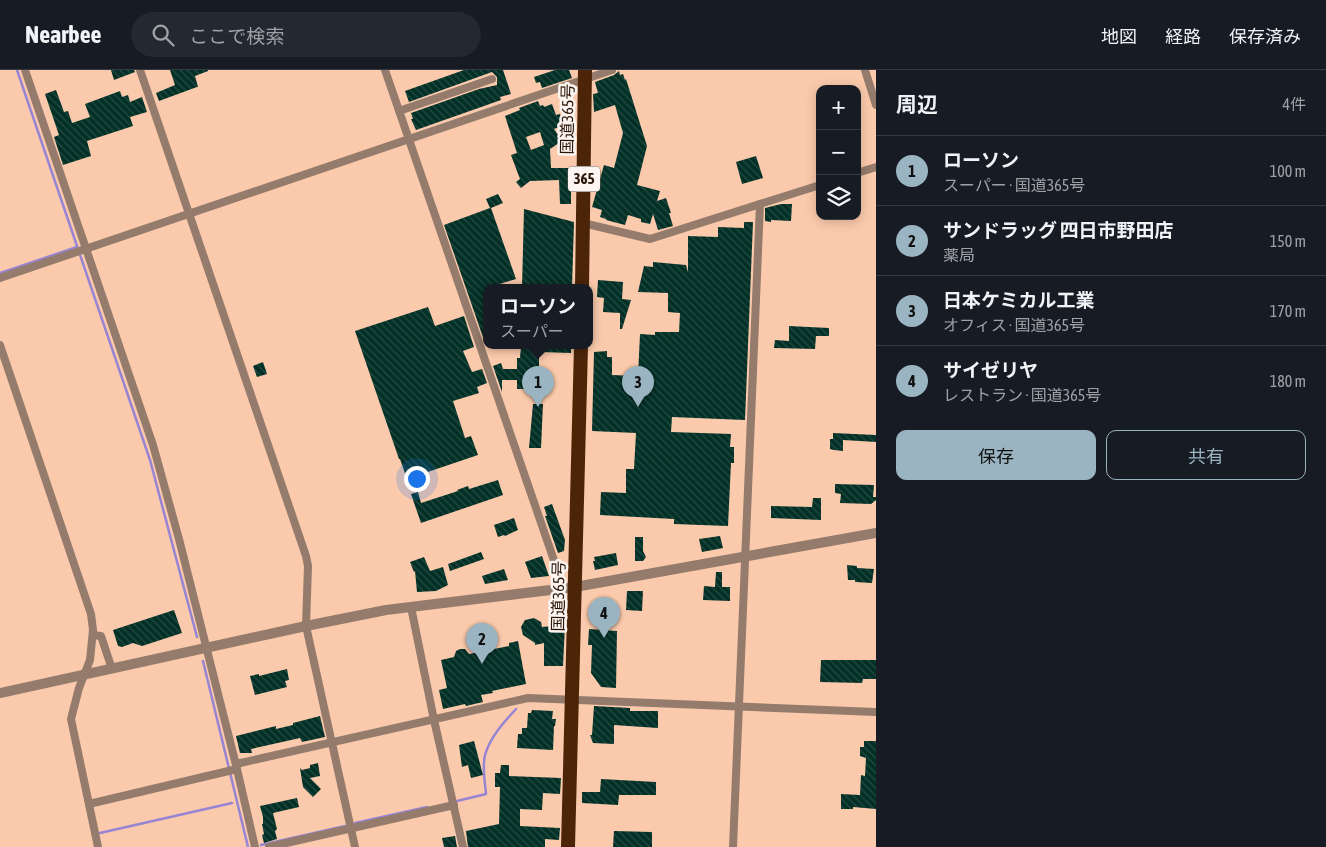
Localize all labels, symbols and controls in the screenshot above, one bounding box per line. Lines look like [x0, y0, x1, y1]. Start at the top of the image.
search box [131, 12, 481, 57]
text: Nearbee [25, 21, 101, 48]
icon: search [149, 21, 177, 49]
text: ここで検索 [189, 25, 284, 47]
text: 地図 [1101, 26, 1137, 47]
text: 経路 [1165, 26, 1201, 47]
text: 保存済み [1229, 26, 1301, 47]
street label: 国道365号 [557, 84, 577, 154]
map controls [816, 85, 861, 220]
button: + [816, 85, 861, 130]
text: 周辺 [896, 92, 938, 116]
text: 4件 [1282, 95, 1306, 113]
button: − [816, 130, 861, 175]
text: ローソン [943, 149, 1019, 171]
text: 1 [908, 162, 916, 180]
text: 100 m [1270, 162, 1306, 180]
road number: 365 [568, 166, 600, 192]
button: layers [816, 175, 861, 220]
text: スーパー · 国道365号 [943, 176, 1085, 194]
text: サンドラッグ 四日市野田店 [943, 219, 1174, 241]
text: 2 [908, 232, 916, 250]
text: 150 m [1270, 232, 1306, 250]
text: 薬局 [943, 246, 975, 264]
popup [483, 284, 593, 349]
text: 日本ケミカル工業 [943, 289, 1094, 311]
text: ローソン [500, 295, 576, 317]
text: 3 [908, 302, 916, 320]
text: 170 m [1270, 302, 1306, 320]
text: オフィス · 国道365号 [943, 316, 1085, 334]
text: スーパー [500, 322, 564, 340]
text: サイゼリヤ [943, 359, 1038, 381]
pin: 1 [522, 366, 554, 407]
pin: 3 [622, 366, 654, 407]
text: 4 [908, 372, 916, 390]
text: 180 m [1270, 372, 1306, 390]
text: レストラン · 国道365号 [943, 386, 1101, 404]
button: 保存 [896, 430, 1096, 480]
button: 共有 [1106, 430, 1306, 480]
your location [404, 466, 430, 492]
street label: 国道365号 [548, 561, 568, 631]
pin: 4 [588, 597, 620, 638]
pin: 2 [466, 623, 498, 664]

